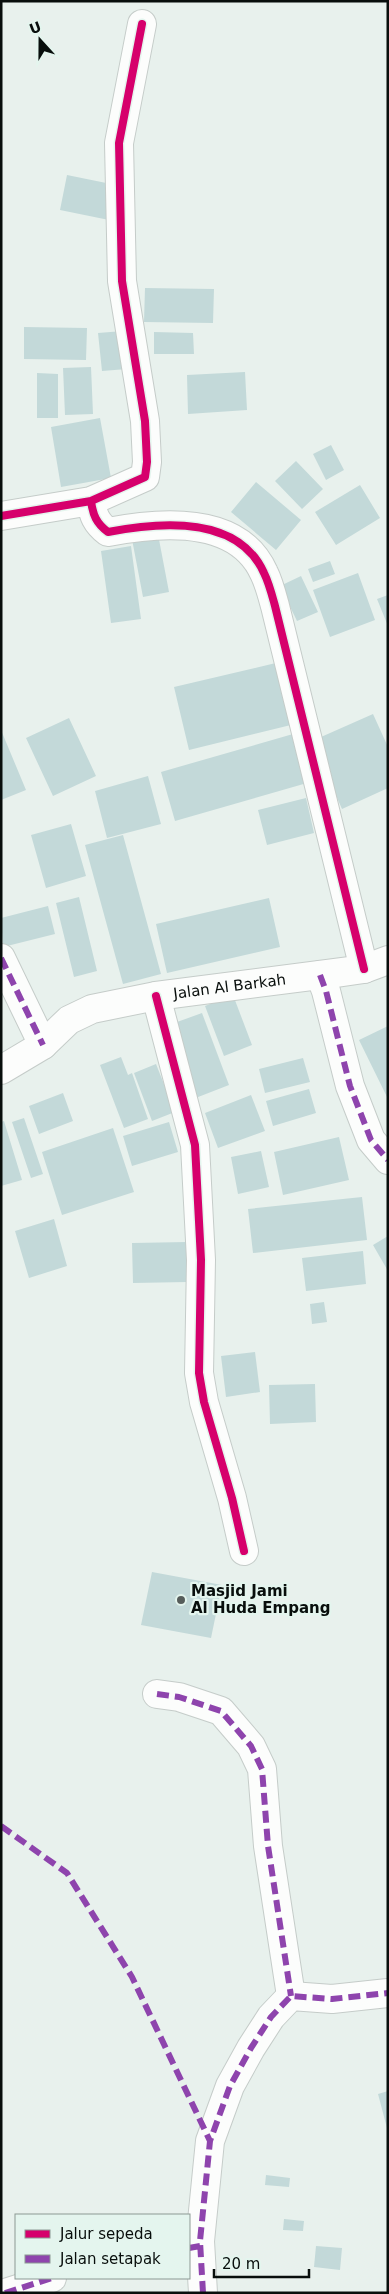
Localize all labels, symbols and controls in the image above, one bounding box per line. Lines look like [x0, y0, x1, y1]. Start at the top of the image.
north arrow [15, 15, 65, 65]
text: U [27, 18, 44, 37]
street label: Jalan Al Barkah [171, 970, 287, 1003]
place label: Masjid Jami Al Huda Empang [191, 1582, 330, 1617]
marker: Masjid Jami Al Huda Empang [175, 1594, 187, 1606]
legend [15, 2214, 190, 2279]
text: Jalur sepeda [59, 2225, 153, 2243]
scale bar [214, 2246, 309, 2278]
text: Jalan setapak [59, 2250, 161, 2268]
text: 20 m [222, 2255, 260, 2273]

